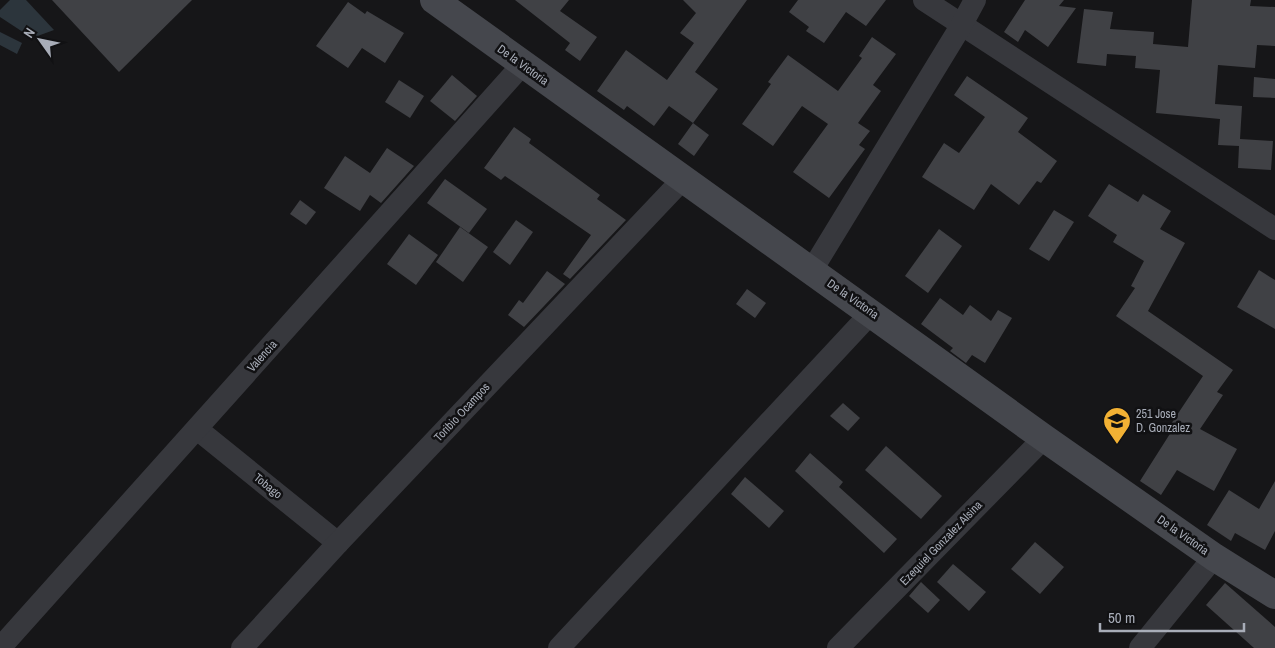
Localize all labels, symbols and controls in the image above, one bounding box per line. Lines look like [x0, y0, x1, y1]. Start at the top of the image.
north arrow [15, 15, 65, 65]
text: N [19, 25, 39, 41]
street label: De la Victoria [494, 41, 552, 89]
street label: De la Victoria [824, 275, 882, 323]
street label: Valencia [243, 336, 281, 375]
street label: Toribio Ocampos [431, 379, 493, 445]
school or university icon: 251 Jose D. Gonzalez [1102, 406, 1132, 445]
place label: 251 Jose D. Gonzalez [1136, 406, 1190, 436]
street label: Tobago [250, 470, 286, 502]
street label: Ezequiel Gonzalez Alsina [896, 497, 986, 589]
street label: De la Victoria [1154, 511, 1212, 559]
scale bar [1100, 600, 1244, 632]
text: 50 m [1108, 607, 1135, 628]

